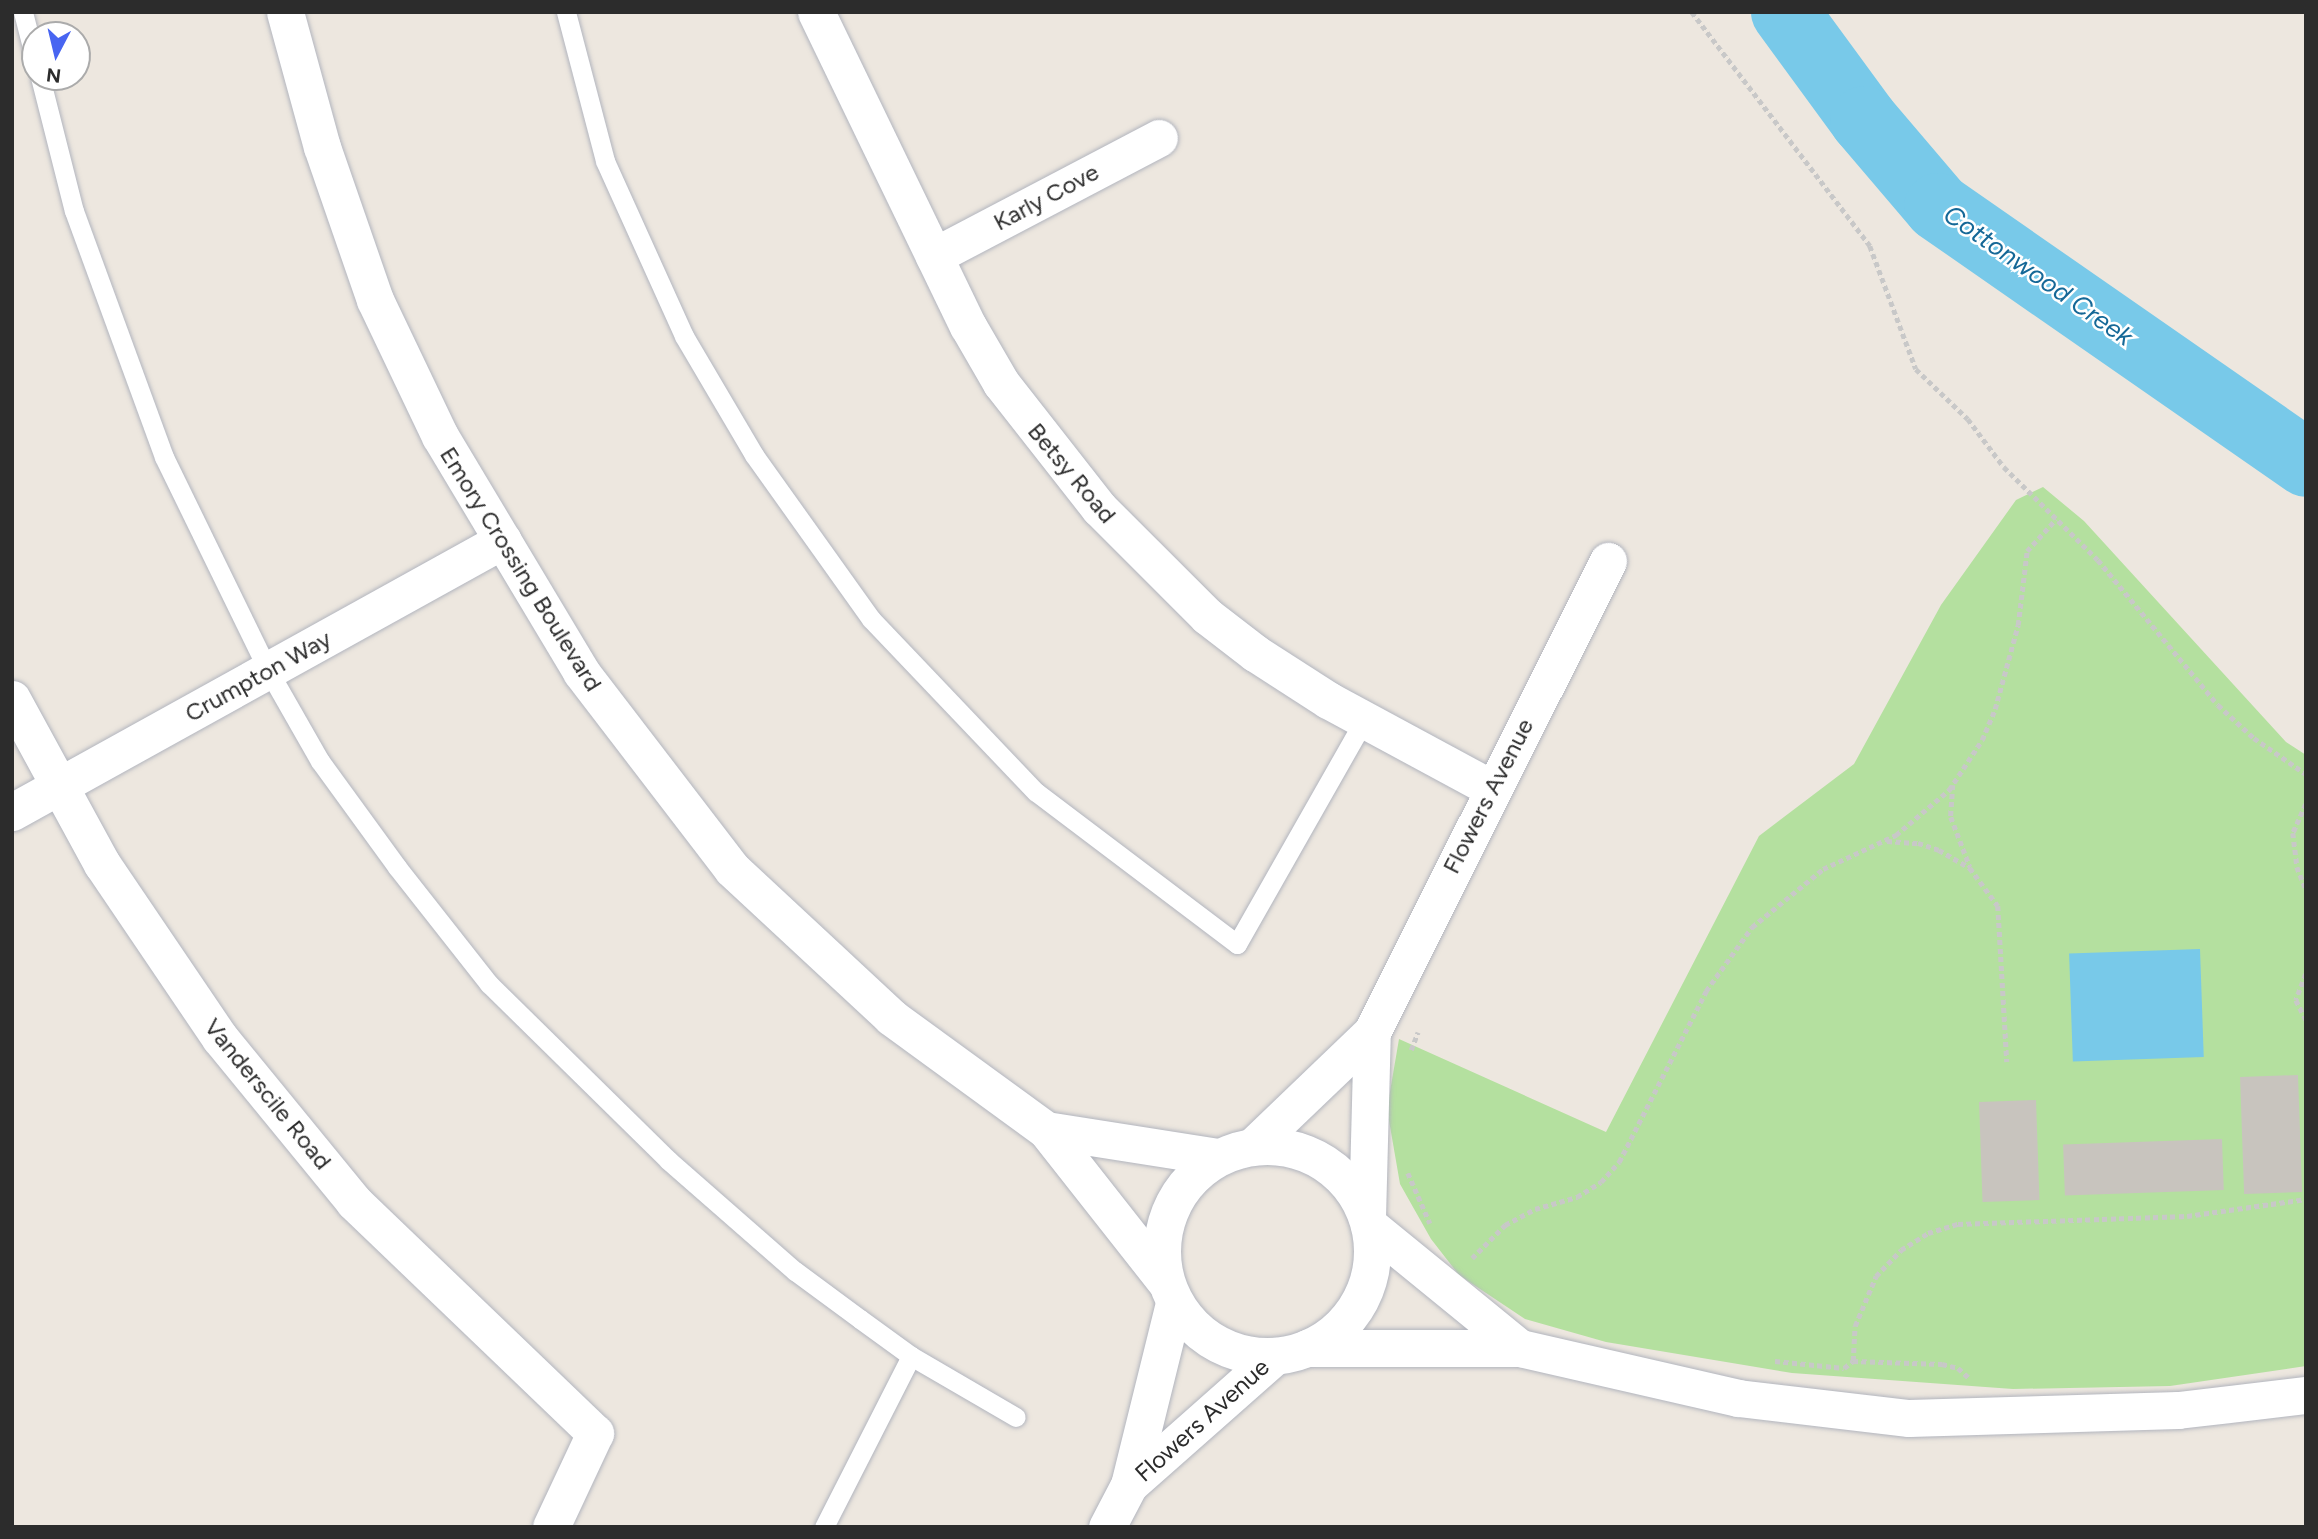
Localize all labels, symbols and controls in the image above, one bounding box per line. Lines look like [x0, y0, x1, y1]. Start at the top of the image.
north arrow [21, 21, 91, 91]
text: N [45, 63, 62, 88]
street label: Karly Cove [989, 157, 1103, 237]
water label: Cottonwood Creek [1937, 199, 2139, 353]
street label: Betsy Road [1022, 417, 1122, 529]
street label: Emory Crossing Boulevard [434, 442, 608, 696]
street label: Crumpton Way [180, 624, 336, 728]
street label: Flowers Avenue [1437, 714, 1539, 878]
street label: Vanderscile Road [198, 1013, 338, 1175]
street label: Flowers Avenue [1129, 1352, 1275, 1488]

